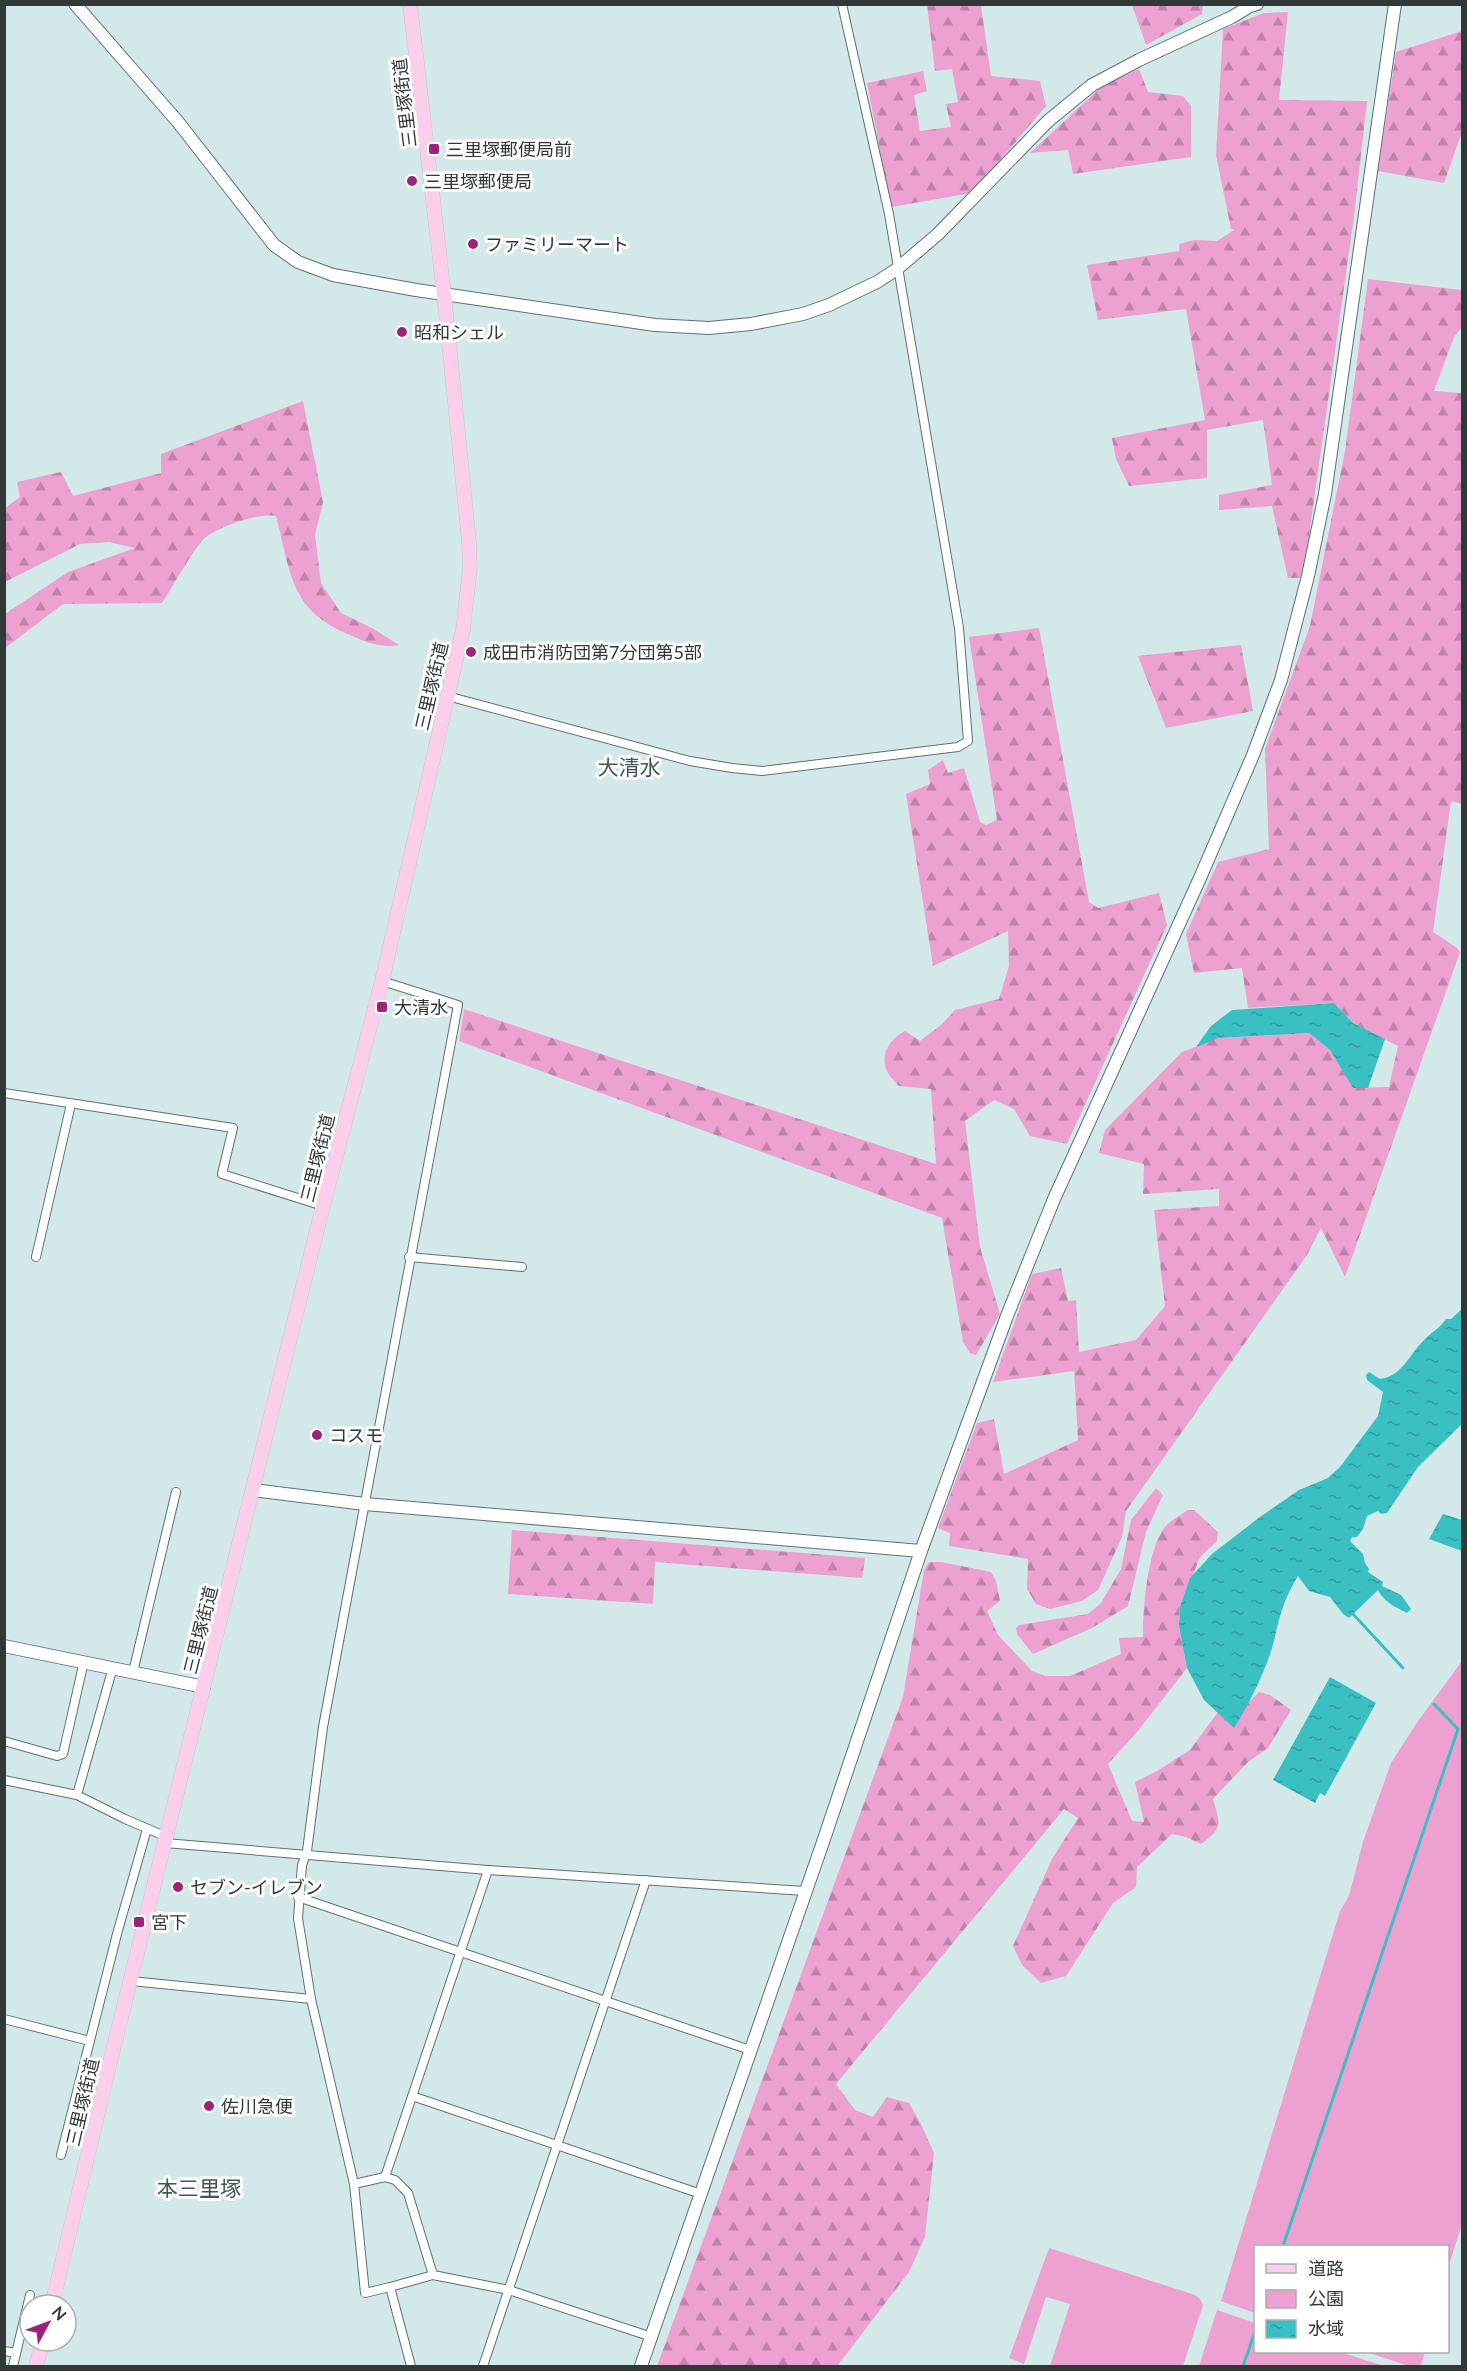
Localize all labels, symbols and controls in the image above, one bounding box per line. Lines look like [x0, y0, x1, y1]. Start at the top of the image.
street label: 三里塚街道 [388, 57, 420, 149]
place label: 三里塚郵便局前 [446, 138, 572, 160]
marker: 三里塚郵便局前 [427, 142, 441, 156]
place label: 三里塚郵便局 [424, 170, 532, 192]
marker: 三里塚郵便局 [405, 174, 419, 188]
place label: ファミリーマート [485, 233, 629, 255]
marker: ファミリーマート [466, 237, 480, 251]
place label: 昭和シェル [414, 321, 504, 343]
marker: 昭和シェル [395, 325, 409, 339]
street label: 三里塚街道 [410, 640, 452, 732]
place label: 成田市消防団第7分団第5部 [483, 641, 702, 663]
marker: 成田市消防団第7分団第5部 [464, 645, 478, 659]
district label: 大清水 [598, 754, 661, 779]
place label: 大清水 [394, 996, 448, 1018]
marker: 大清水 [375, 1000, 389, 1014]
street label: 三里塚街道 [295, 1112, 339, 1204]
place label: コスモ [329, 1424, 383, 1446]
marker: コスモ [310, 1428, 324, 1442]
street label: 三里塚街道 [178, 1584, 222, 1676]
place label: セブン-イレブン [190, 1876, 323, 1898]
marker: セブン-イレブン [171, 1880, 185, 1894]
place label: 宮下 [151, 1911, 187, 1933]
marker: 宮下 [132, 1915, 146, 1929]
street label: 三里塚街道 [61, 2056, 103, 2148]
place label: 佐川急便 [221, 2095, 293, 2117]
marker: 佐川急便 [202, 2099, 216, 2113]
district label: 本三里塚 [157, 2175, 241, 2200]
legend [1254, 2245, 1449, 2353]
text: 道路 [1308, 2257, 1344, 2279]
text: 公園 [1308, 2287, 1344, 2309]
north arrow [18, 2293, 78, 2353]
text: N [48, 2302, 71, 2324]
text: 水域 [1308, 2317, 1344, 2339]

